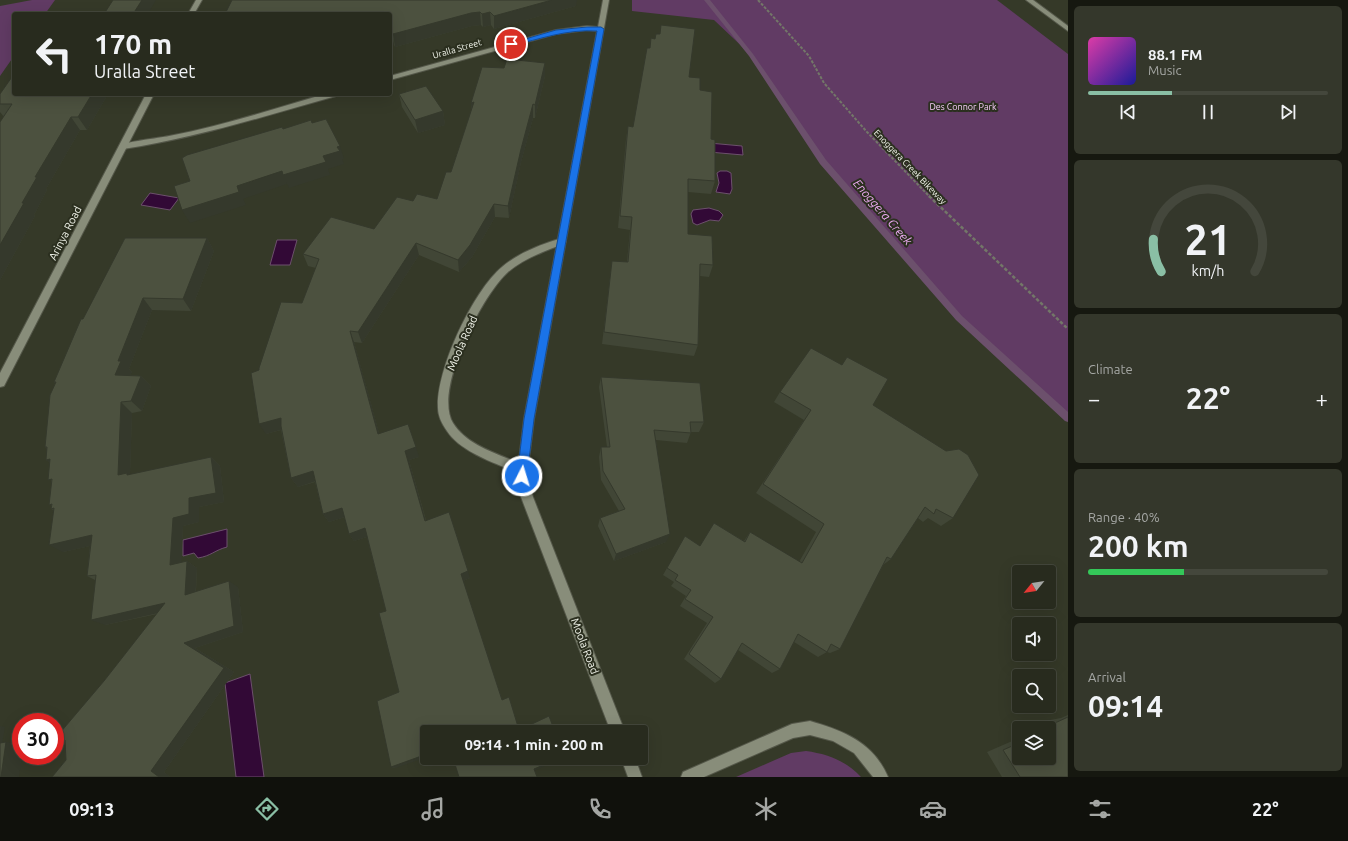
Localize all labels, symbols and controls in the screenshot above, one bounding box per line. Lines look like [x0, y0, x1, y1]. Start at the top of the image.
pin [494, 27, 528, 61]
icon: left [28, 28, 80, 80]
text: 170 m [94, 28, 172, 59]
icon: arrive [500, 33, 522, 55]
street label: Uralla Street [431, 37, 483, 61]
text: 88.1 FM [1148, 46, 1202, 63]
text: Uralla Street [94, 61, 195, 81]
text: Music [1148, 63, 1182, 77]
icon: previous [1117, 101, 1139, 123]
icon: pause [1197, 101, 1219, 123]
icon: next [1277, 101, 1299, 123]
park label: Des Connor Park [930, 102, 997, 112]
street label: Enoggera Creek Bikeway [872, 128, 949, 207]
water label: Enoggera Creek [851, 176, 916, 248]
street label: Arinya Road [46, 204, 84, 262]
text: 21 [1185, 216, 1231, 263]
text: km/h [1192, 263, 1224, 279]
street label: Moola Road [445, 314, 479, 372]
text: Climate [1088, 362, 1133, 376]
text: 22° [1186, 381, 1230, 415]
text: − [1088, 386, 1100, 411]
text: + [1316, 386, 1328, 411]
position arrow [501, 455, 543, 497]
text: Range · 40% [1088, 510, 1160, 524]
text: 200 km [1088, 529, 1189, 563]
north arrow [1012, 565, 1056, 609]
map controls [1012, 565, 1056, 765]
street label: Moola Road [569, 616, 601, 676]
button: sound [1012, 617, 1056, 661]
button: search [1012, 669, 1056, 713]
text: Arrival [1088, 670, 1126, 684]
text: 09:14 [1088, 689, 1163, 723]
speed limit sign: 30 [12, 713, 64, 765]
button: layers [1012, 721, 1056, 765]
text: 09:14 · 1 min · 200 m [465, 736, 603, 753]
icon: directions [253, 795, 281, 823]
icon: music [419, 795, 447, 823]
icon: phone [586, 795, 614, 823]
icon: climate [752, 795, 780, 823]
icon: car [919, 795, 947, 823]
icon: filters [1086, 795, 1114, 823]
text: 09:13 [69, 799, 114, 819]
text: 22° [1252, 799, 1279, 819]

